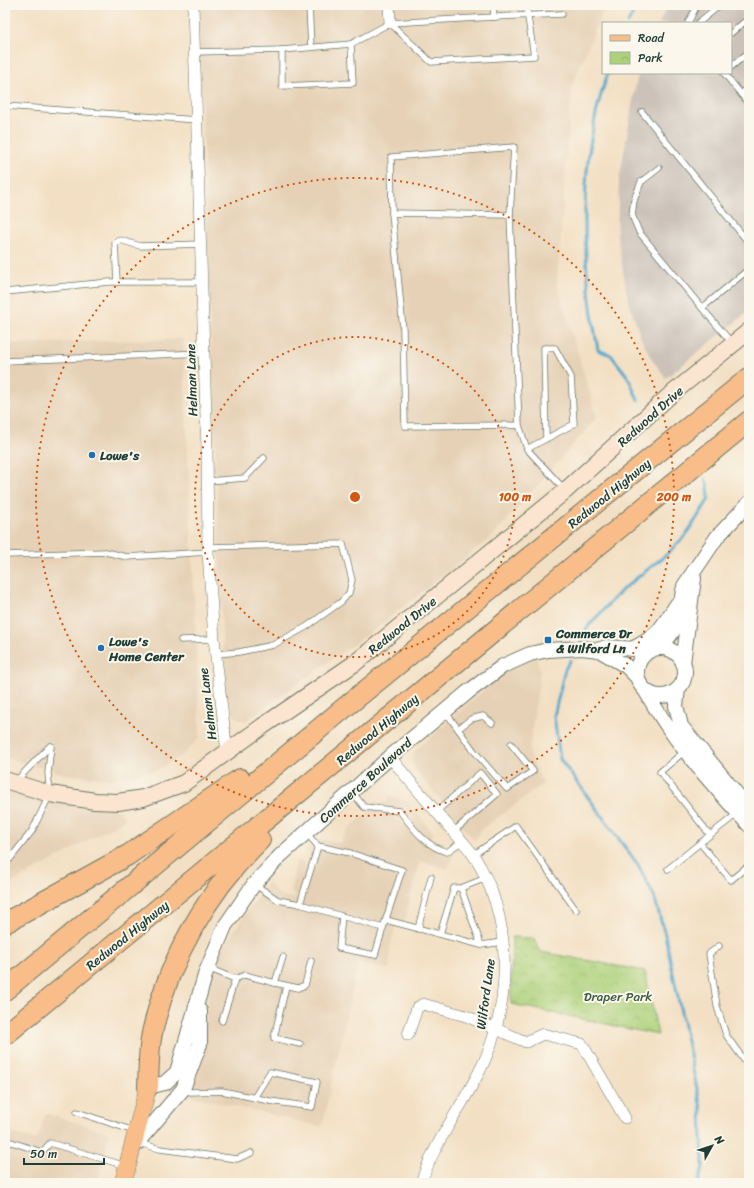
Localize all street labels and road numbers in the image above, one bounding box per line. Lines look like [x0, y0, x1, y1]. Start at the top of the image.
street label: Helman Lane [179, 343, 204, 417]
street label: Redwood Drive [612, 380, 689, 453]
street label: Redwood Highway [562, 452, 656, 534]
street label: Redwood Drive [363, 590, 442, 660]
street label: Helman Lane [192, 666, 223, 741]
street label: Redwood Highway [331, 688, 424, 771]
street label: Commerce Boulevard [313, 731, 418, 829]
street label: Redwood Highway [80, 894, 174, 976]
street label: Wilford Lane [469, 957, 502, 1031]

